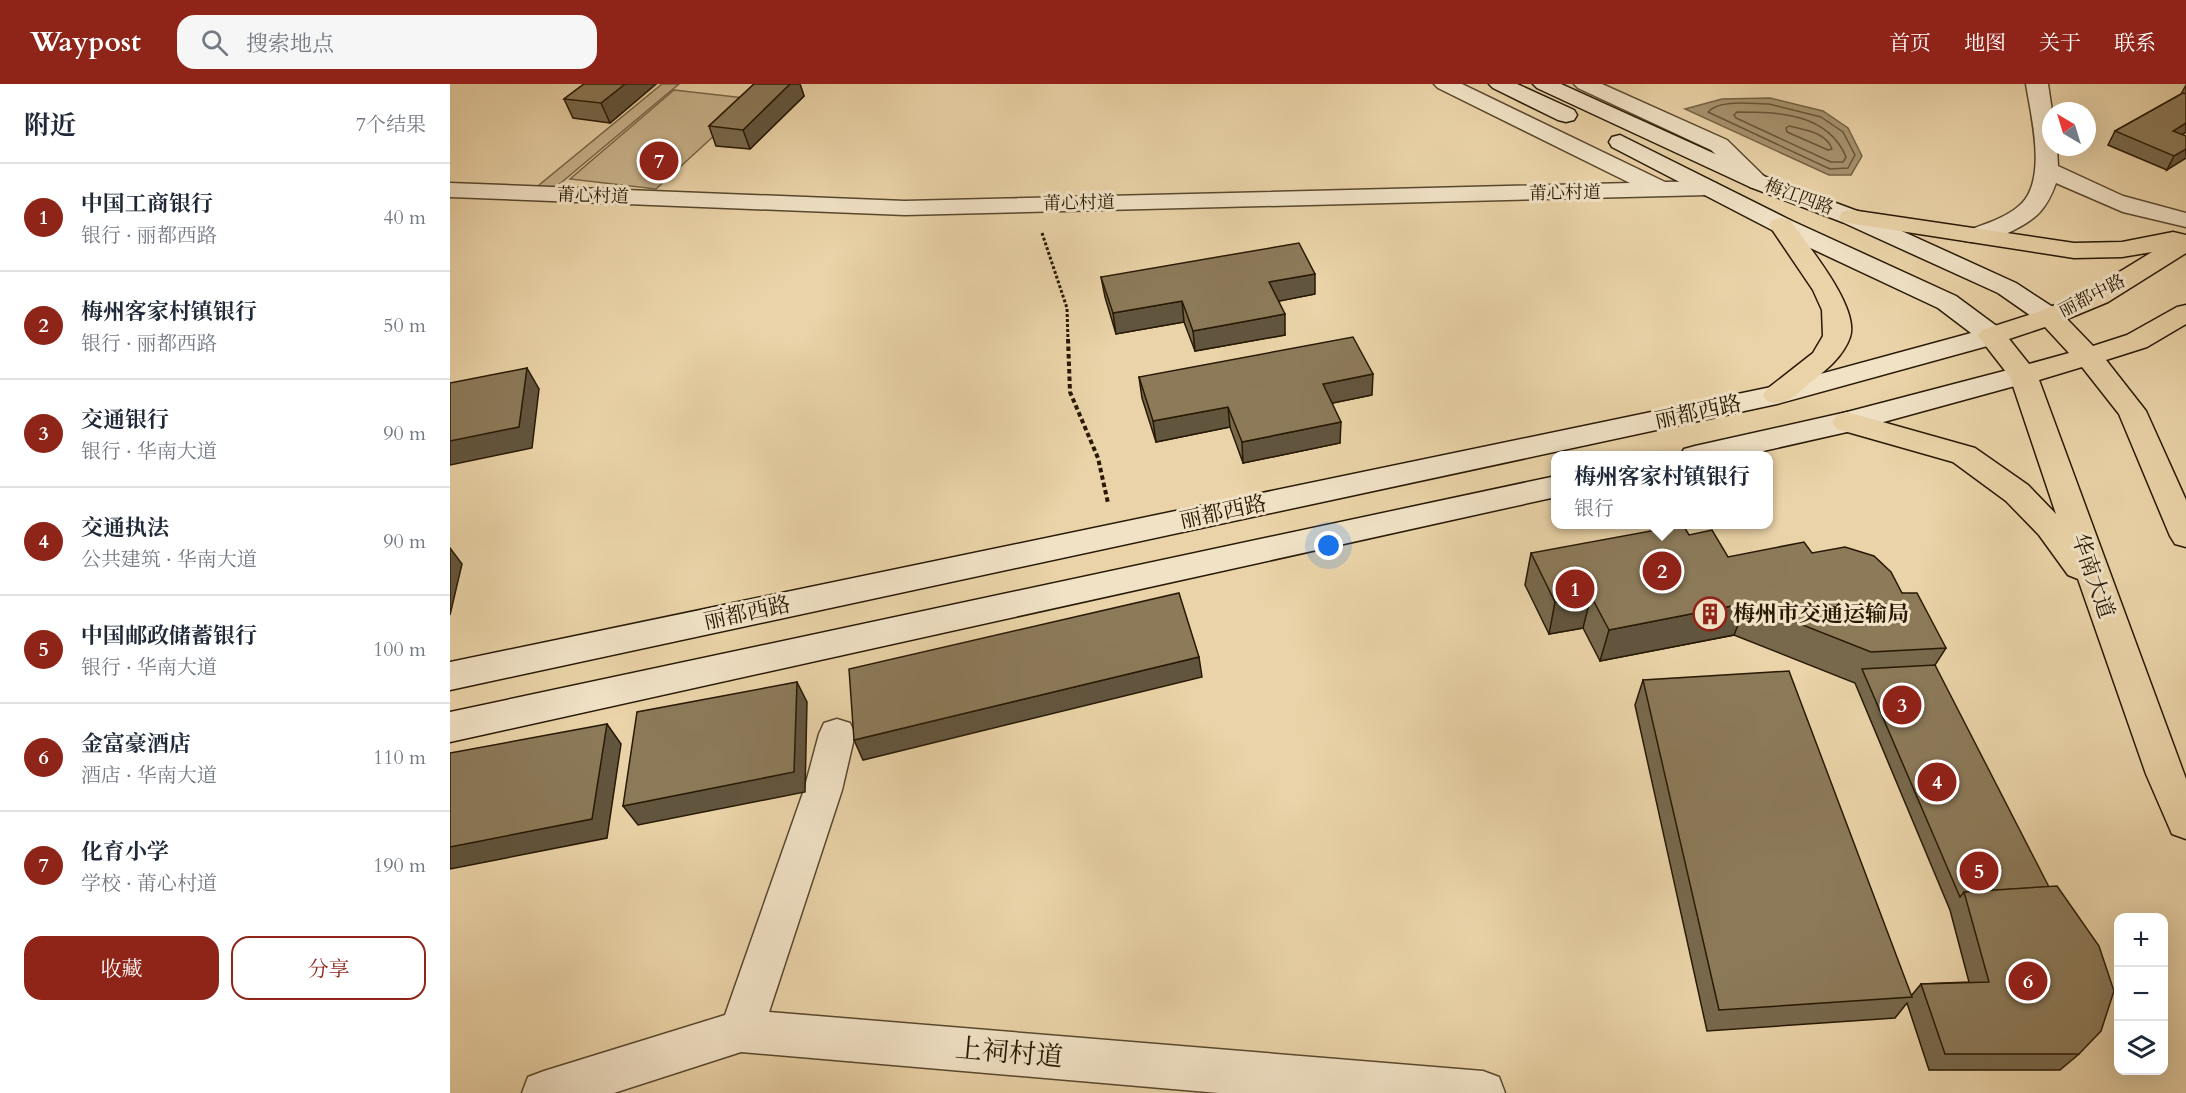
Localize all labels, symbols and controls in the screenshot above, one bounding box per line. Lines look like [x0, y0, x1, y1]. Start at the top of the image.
search box [177, 15, 597, 69]
text: Waypost [30, 23, 141, 61]
icon: search [198, 26, 231, 59]
text: 搜索地点 [246, 29, 334, 59]
text: 首页 [1889, 29, 1931, 58]
text: 地图 [1964, 29, 2006, 58]
text: 关于 [2039, 29, 2081, 58]
text: 联系 [2114, 29, 2156, 58]
north arrow [2042, 102, 2096, 156]
text: 附近 [24, 108, 76, 143]
text: 7个结果 [356, 111, 426, 138]
pin: 7 [640, 138, 678, 184]
street label: 梅江四路 [1761, 173, 1837, 221]
street label: 莆心村道 [1529, 180, 1601, 206]
street label: 莆心村道 [557, 182, 629, 210]
text: 中国工商银行 [81, 189, 213, 219]
street label: 莆心村道 [1043, 190, 1115, 216]
text: 1 [38, 204, 49, 231]
text: 40 m [383, 204, 426, 231]
text: 银行 · 丽都西路 [81, 222, 217, 249]
street label: 丽都中路 [2054, 269, 2130, 323]
text: 梅州客家村镇银行 [81, 297, 257, 327]
text: 2 [38, 312, 49, 339]
text: 50 m [383, 312, 426, 339]
text: 银行 · 丽都西路 [81, 330, 217, 357]
street label: 丽都西路 [1652, 388, 1744, 436]
text: 交通银行 [81, 405, 169, 435]
text: 3 [38, 420, 49, 447]
text: 90 m [383, 420, 426, 447]
text: 银行 · 华南大道 [81, 438, 217, 465]
popup [1551, 451, 1773, 529]
text: 梅州客家村镇银行 [1574, 462, 1750, 492]
street label: 丽都西路 [1177, 488, 1269, 536]
text: 银行 [1574, 495, 1614, 522]
text: 交通执法 [81, 513, 169, 543]
text: 4 [38, 528, 49, 555]
text: 90 m [383, 528, 426, 555]
street label: 华南大道 [2064, 530, 2122, 622]
your location [1314, 531, 1343, 560]
text: 公共建筑 · 华南大道 [81, 546, 257, 573]
pin: 2 [1642, 548, 1682, 594]
pin: 1 [1556, 566, 1594, 612]
street label: 丽都西路 [701, 589, 793, 637]
building icon: 梅州市交通运输局 [1692, 596, 1728, 632]
place label: 梅州市交通运输局 [1733, 599, 1909, 629]
text: 中国邮政储蓄银行 [81, 621, 257, 651]
text: 5 [38, 636, 49, 663]
text: 100 m [373, 636, 426, 663]
text: 银行 · 华南大道 [81, 654, 217, 681]
pin: 3 [1882, 682, 1922, 728]
text: 金富豪酒店 [81, 729, 191, 759]
text: 6 [38, 744, 49, 771]
text: 110 m [373, 744, 426, 771]
pin: 4 [1918, 760, 1956, 804]
text: 酒店 · 华南大道 [81, 762, 217, 789]
text: 化育小学 [81, 837, 169, 867]
pin: 5 [1960, 848, 1999, 894]
text: 7 [38, 852, 49, 879]
text: 190 m [373, 852, 426, 879]
text: 学校 · 莆心村道 [81, 870, 217, 897]
map controls [2114, 913, 2168, 1075]
button: + [2114, 913, 2168, 967]
button: 收藏 [24, 936, 219, 1000]
button: 分享 [231, 936, 426, 1000]
pin: 6 [2008, 958, 2048, 1004]
button: − [2114, 967, 2168, 1021]
button: layers [2114, 1021, 2168, 1075]
street label: 上祠村道 [954, 1030, 1064, 1076]

